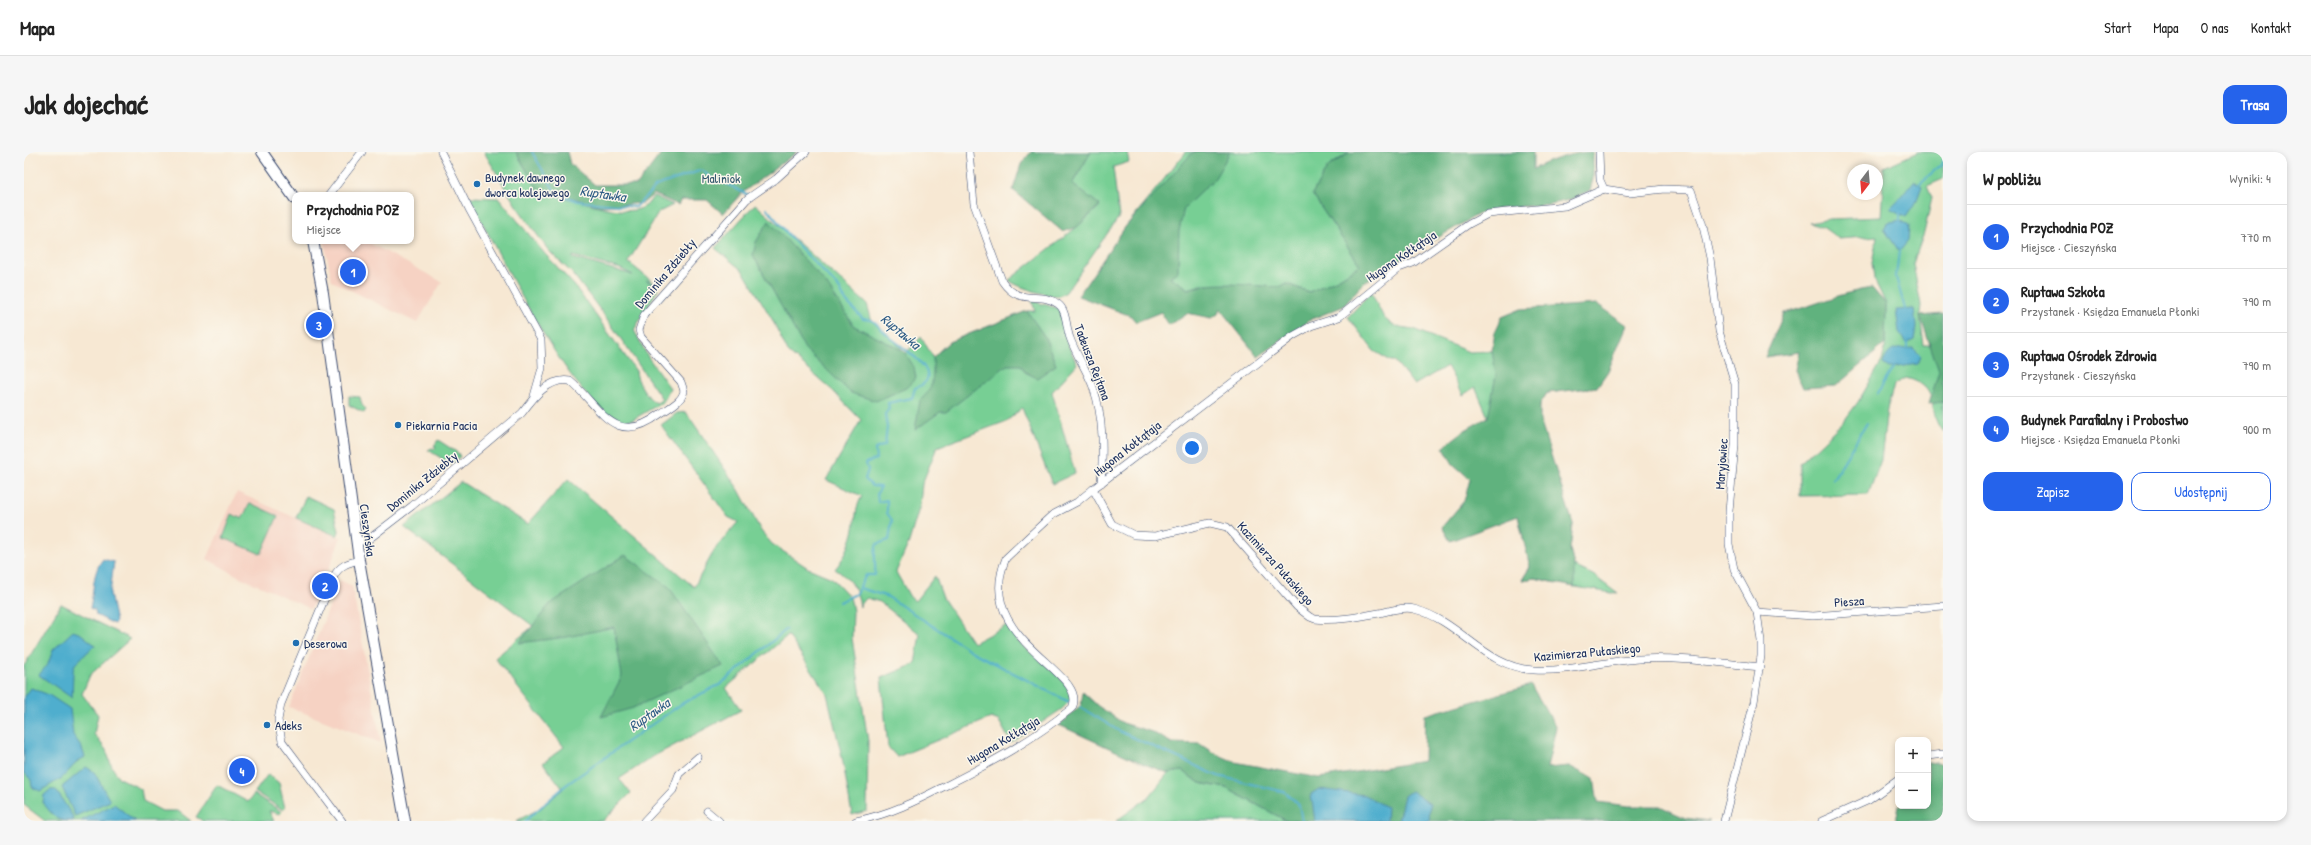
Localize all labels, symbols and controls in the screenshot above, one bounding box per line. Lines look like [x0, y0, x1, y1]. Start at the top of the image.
text: Mapa [20, 15, 54, 41]
text: Start [2104, 18, 2131, 37]
text: Mapa [2153, 18, 2179, 37]
text: O nas [2201, 18, 2229, 37]
text: Kontakt [2251, 18, 2291, 37]
text: Jak dojechać [24, 85, 148, 123]
button: Trasa [2223, 85, 2287, 124]
north arrow [1847, 164, 1883, 200]
text: W pobliżu [1983, 167, 2041, 190]
place label: Budynek dawnego dworca kolejowego [485, 168, 569, 201]
park label: Maliniok [702, 169, 741, 187]
text: Wyniki: 4 [2230, 169, 2271, 187]
marker: Budynek dawnego dworca kolejowego [472, 179, 482, 189]
water label: Ruptawka [579, 180, 629, 207]
popup [292, 192, 414, 244]
text: Przychodnia POZ [307, 199, 399, 220]
text: Przychodnia POZ [2021, 217, 2113, 238]
text: Miejsce [307, 220, 341, 238]
street label: Hugona Kołłątaja [1362, 226, 1440, 286]
text: 1 [1994, 228, 1998, 246]
text: 770 m [2240, 228, 2271, 246]
street label: Dominika Zdziebły [630, 234, 700, 312]
text: Miejsce · Cieszyńska [2021, 238, 2116, 256]
pin: 1 [340, 257, 366, 287]
text: Ruptawa Szkoła [2021, 281, 2105, 302]
text: 2 [1993, 292, 1999, 310]
text: 790 m [2242, 292, 2271, 310]
text: Przystanek · Księdza Emanuela Płonki [2021, 302, 2200, 320]
water label: Ruptawka [877, 309, 926, 355]
pin: 3 [306, 310, 332, 340]
street label: Tadeusza Rejtana [1070, 321, 1116, 403]
text: Ruptawa Ośrodek Zdrowia [2021, 345, 2156, 366]
text: 3 [1993, 356, 1999, 374]
text: 790 m [2242, 356, 2271, 374]
text: Przystanek · Cieszyńska [2021, 366, 2136, 384]
text: Budynek Parafialny i Probostwo [2021, 409, 2188, 430]
place label: Piekarnia Pacia [406, 416, 477, 434]
street label: Hugona Kołłątaja [1090, 416, 1164, 480]
marker: Piekarnia Pacia [393, 420, 403, 430]
text: 4 [1994, 420, 1998, 438]
text: 900 m [2243, 420, 2271, 438]
text: Miejsce · Księdza Emanuela Płonki [2021, 430, 2180, 448]
your location [1182, 438, 1202, 458]
street label: Maryjowiec [1710, 438, 1732, 490]
street label: Dominika Zdziebły [383, 446, 462, 515]
button: Zapisz [1983, 472, 2123, 511]
button: Udostępnij [2131, 472, 2271, 511]
street label: Cieszyńska [355, 503, 381, 557]
street label: Kazimierza Pułaskiego [1234, 517, 1318, 609]
pin: 2 [312, 571, 338, 601]
street label: Piesza [1833, 591, 1865, 611]
place label: Deserowa [304, 634, 347, 652]
marker: Deserowa [291, 638, 301, 648]
street label: Kazimierza Pułaskiego [1533, 638, 1641, 666]
water label: Ruptawka [625, 692, 675, 736]
street label: Hugona Kołłątaja [964, 711, 1042, 769]
place label: Adeks [275, 716, 302, 734]
marker: Adeks [262, 720, 272, 730]
map controls [1895, 737, 1931, 809]
button: + [1895, 737, 1931, 773]
pin: 4 [229, 756, 255, 786]
button: − [1895, 773, 1931, 809]

